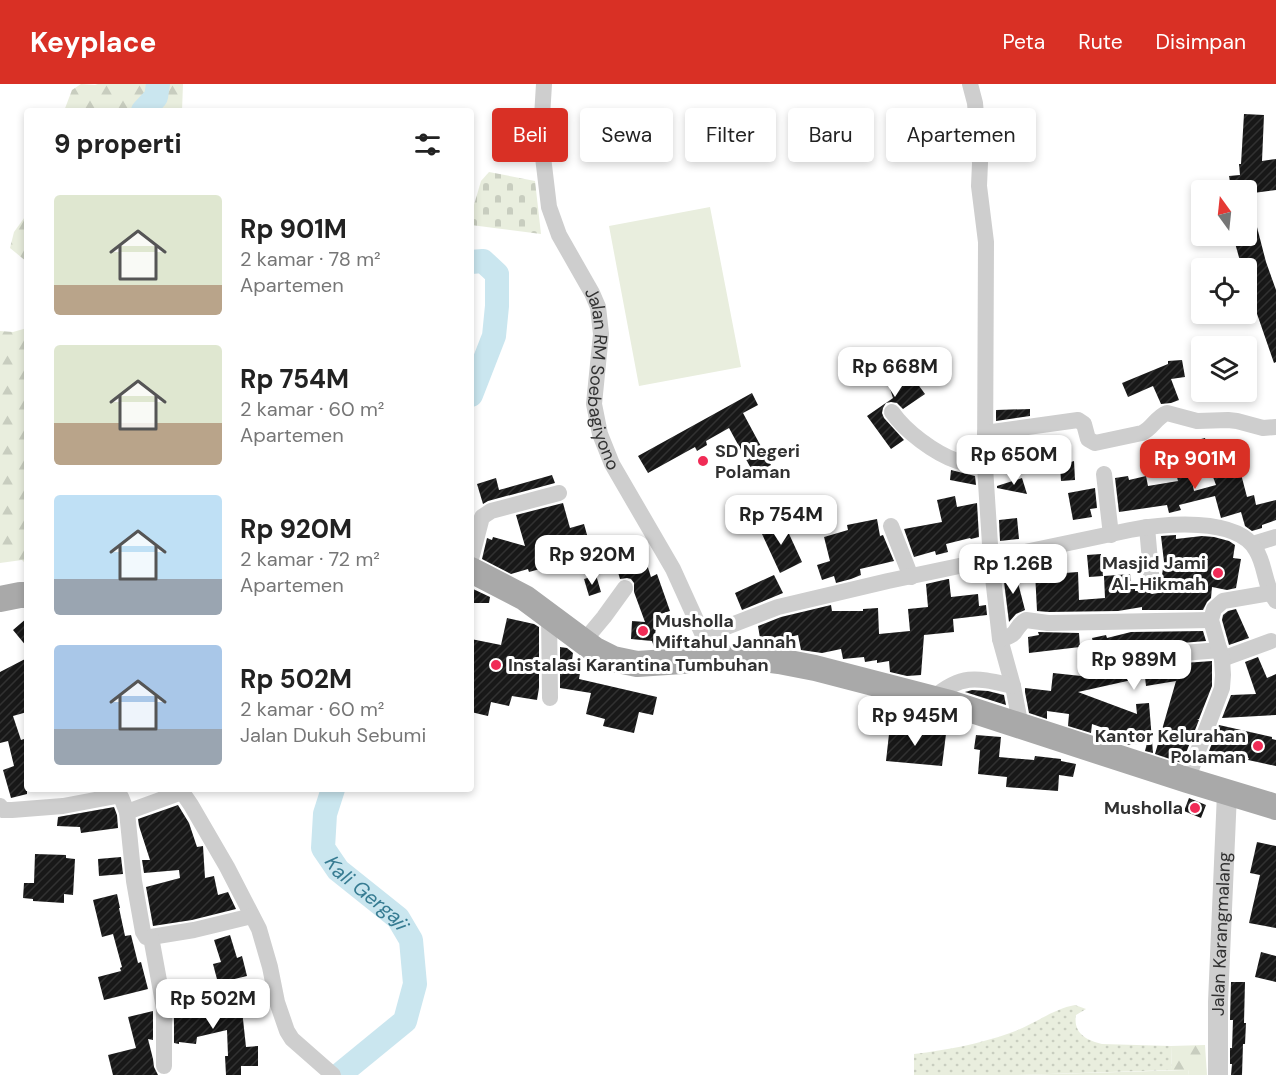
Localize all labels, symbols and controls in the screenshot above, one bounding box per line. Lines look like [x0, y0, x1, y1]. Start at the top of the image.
text: Keyplace [30, 24, 156, 61]
text: Peta [1002, 28, 1045, 56]
text: Rute [1078, 28, 1123, 56]
text: Disimpan [1156, 28, 1246, 56]
chip: Beli [492, 108, 568, 162]
chip: Sewa [580, 108, 673, 162]
chip: Filter [685, 108, 776, 162]
chip: Baru [788, 108, 874, 162]
chip: Apartemen [886, 108, 1036, 162]
text: 9 properti [54, 127, 182, 161]
icon: filters [411, 128, 444, 161]
north arrow [1191, 180, 1257, 246]
map controls [1191, 180, 1257, 402]
text: Rp 901M [240, 212, 347, 246]
icon: home [102, 219, 174, 291]
text: 2 kamar · 78 m² [240, 246, 381, 272]
button: locate [1191, 258, 1257, 324]
text: Apartemen [240, 272, 344, 298]
street label: Jalan RM Soebagiyono [579, 283, 625, 475]
button: layers [1191, 336, 1257, 402]
pin: Rp 668M [840, 347, 950, 398]
text: Rp 668M [852, 353, 938, 379]
text: Rp 754M [240, 362, 349, 396]
icon: home [102, 369, 174, 441]
text: 2 kamar · 60 m² [240, 396, 384, 422]
text: Apartemen [240, 422, 344, 448]
pin: Rp 650M [959, 435, 1069, 486]
place label: SD Negeri Polaman [715, 439, 800, 484]
pin: Rp 901M [1140, 439, 1250, 490]
text: Rp 650M [971, 441, 1057, 467]
text: Rp 901M [1154, 445, 1236, 471]
marker: SD Negeri Polaman [696, 454, 710, 468]
pin: Rp 754M [726, 495, 836, 546]
text: Rp 754M [739, 501, 823, 527]
text: Rp 920M [240, 512, 352, 546]
icon: home [102, 519, 174, 591]
pin: Rp 920M [537, 535, 647, 586]
text: Rp 920M [549, 541, 635, 567]
pin: Rp 1.26B [951, 544, 1075, 595]
text: 2 kamar · 72 m² [240, 546, 380, 572]
text: Rp 1.26B [973, 550, 1053, 576]
place label: Masjid Jami Al-Hikmah [1102, 551, 1206, 596]
marker: Masjid Jami Al-Hikmah [1211, 566, 1225, 580]
text: Apartemen [240, 572, 344, 598]
place label: Musholla Miftahul Jannah [655, 609, 796, 654]
marker: Musholla Miftahul Jannah [636, 624, 650, 638]
pin: Rp 989M [1079, 640, 1189, 691]
text: Rp 989M [1091, 646, 1177, 672]
place label: Instalasi Karantina Tumbuhan [508, 653, 769, 677]
marker: Instalasi Karantina Tumbuhan [489, 658, 503, 672]
text: Rp 502M [240, 662, 352, 696]
icon: home [102, 669, 174, 741]
text: 2 kamar · 60 m² [240, 696, 384, 722]
pin: Rp 945M [860, 696, 970, 747]
text: Rp 945M [872, 702, 958, 728]
text: Jalan Dukuh Sebumi [240, 722, 426, 748]
place label: Kantor Kelurahan Polaman [1095, 724, 1246, 769]
marker: Kantor Kelurahan Polaman [1251, 739, 1265, 753]
place label: Musholla [1104, 796, 1183, 820]
marker: Musholla [1188, 801, 1202, 815]
water label: Kali Gergaji [319, 851, 416, 936]
street label: Jalan Karangmalang [1206, 851, 1236, 1016]
pin: Rp 502M [158, 979, 268, 1030]
text: Rp 502M [170, 985, 256, 1011]

